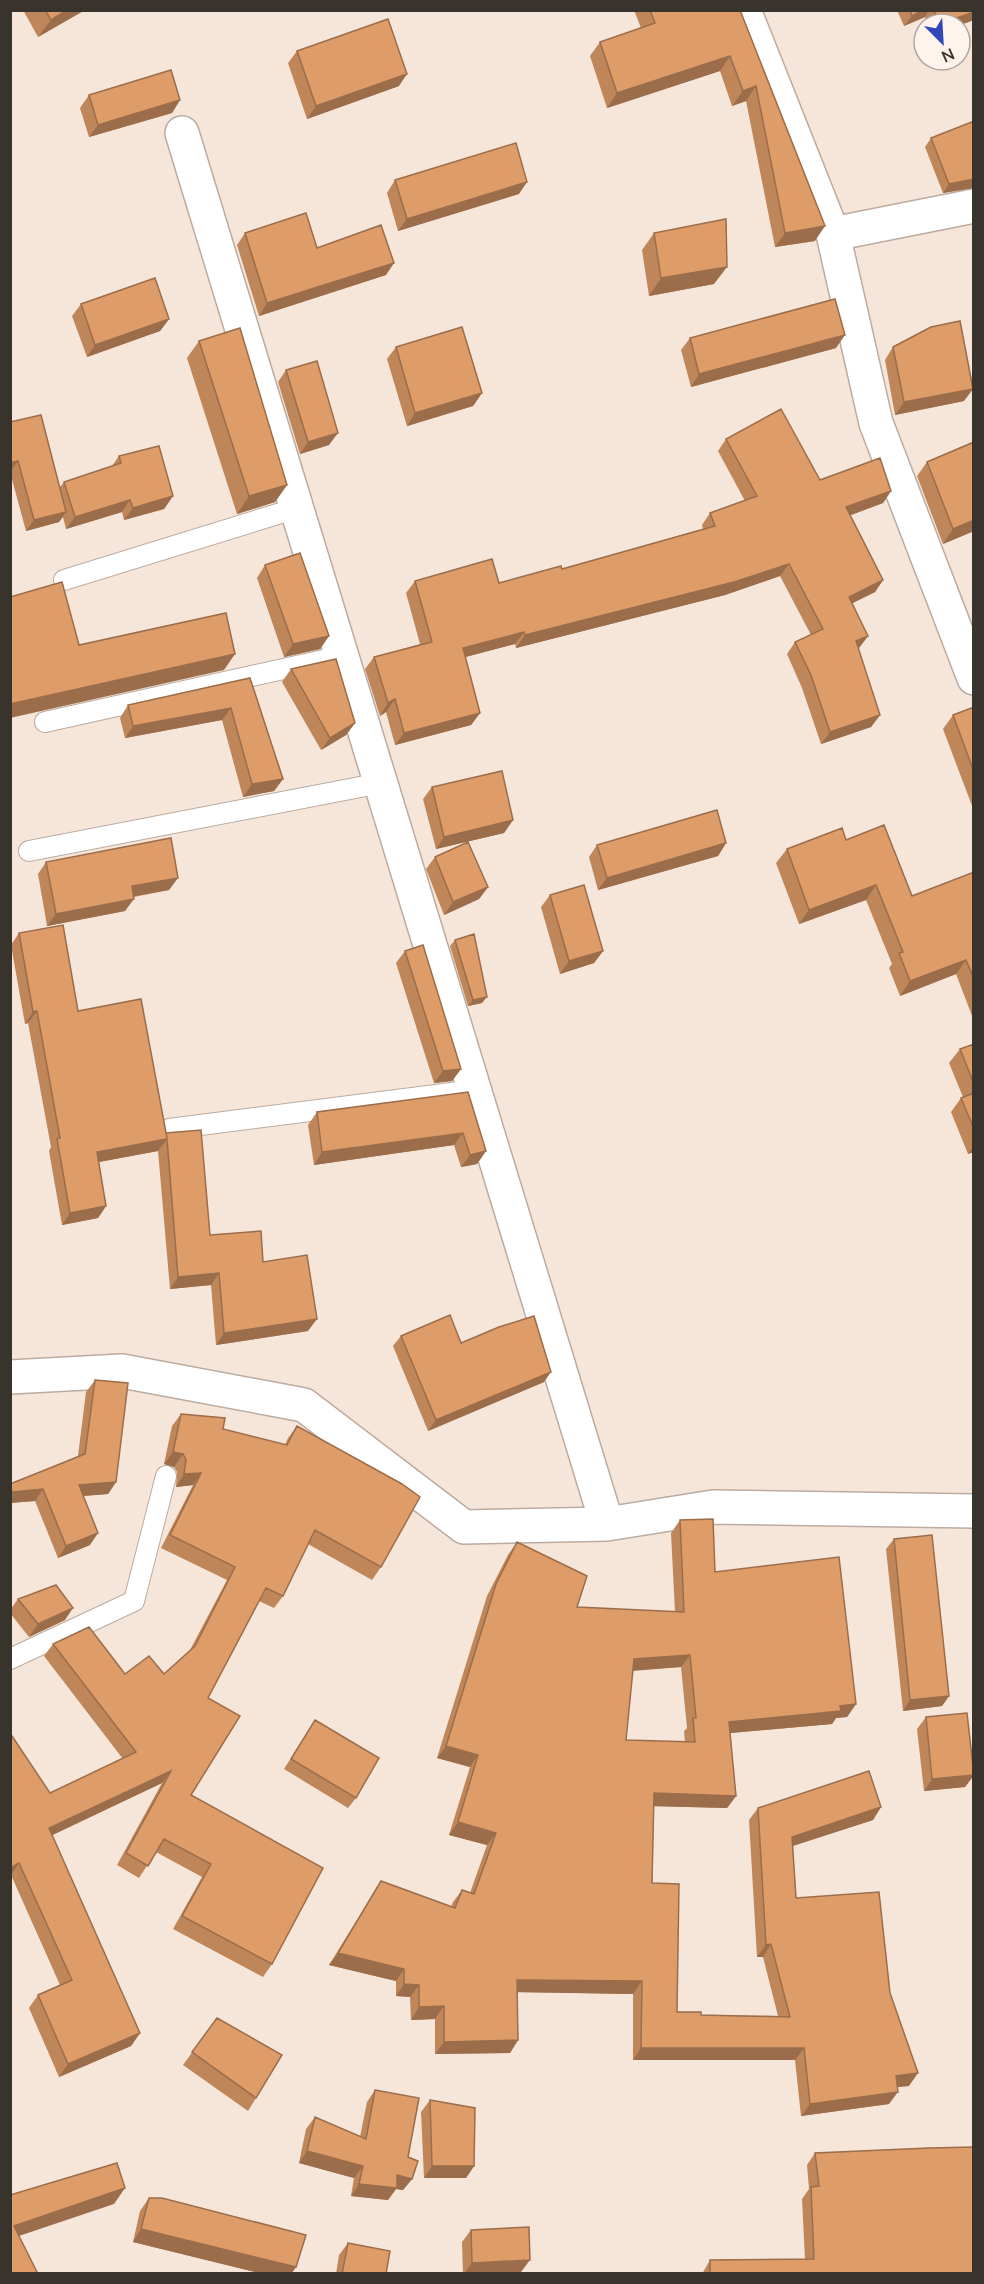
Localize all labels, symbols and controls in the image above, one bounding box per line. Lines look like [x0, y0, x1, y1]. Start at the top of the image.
north arrow [912, 12, 972, 72]
text: N [939, 44, 958, 67]

